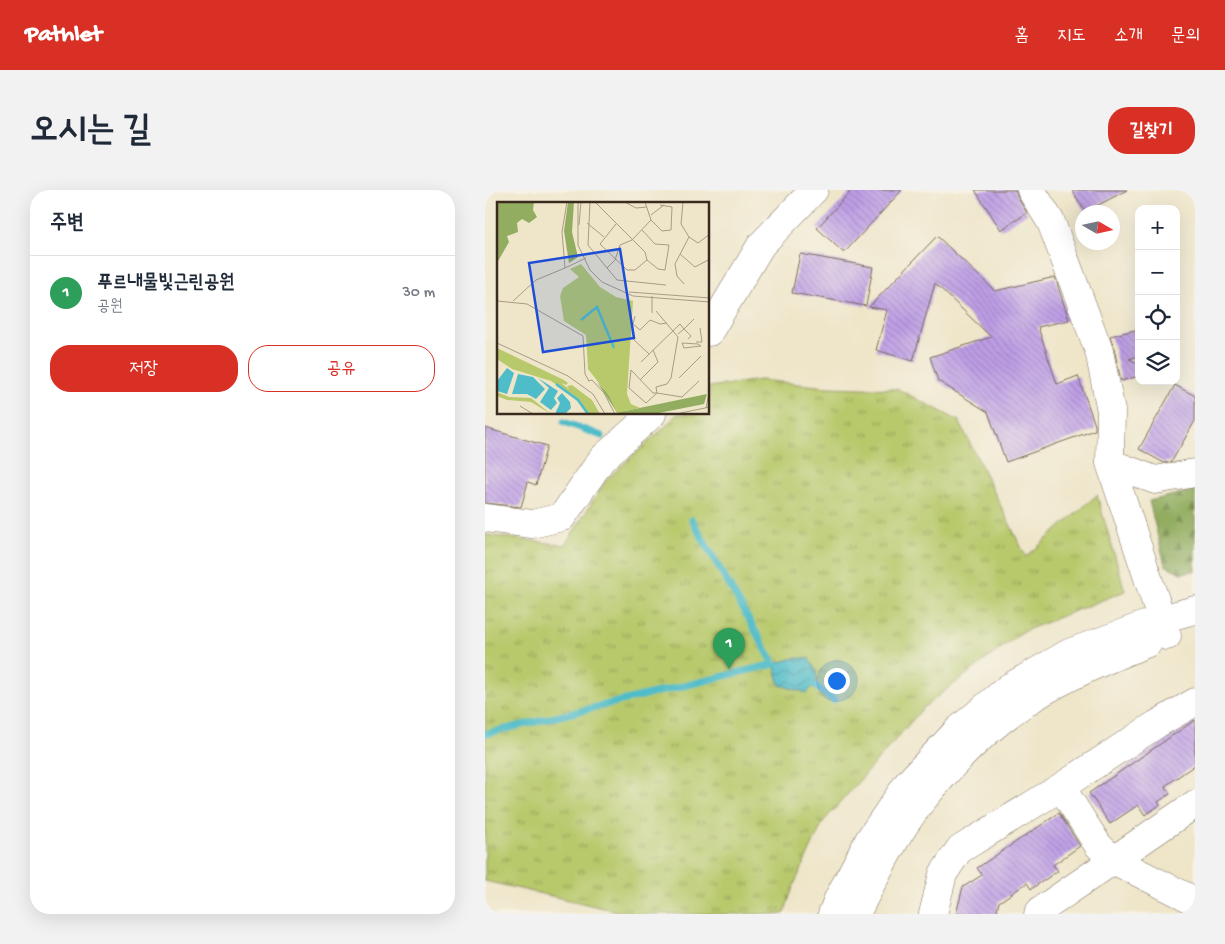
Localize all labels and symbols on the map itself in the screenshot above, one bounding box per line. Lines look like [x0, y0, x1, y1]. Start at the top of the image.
inset map [497, 202, 710, 415]
north arrow [1075, 205, 1120, 250]
pin: 1 [713, 628, 745, 669]
your location [824, 668, 850, 694]

